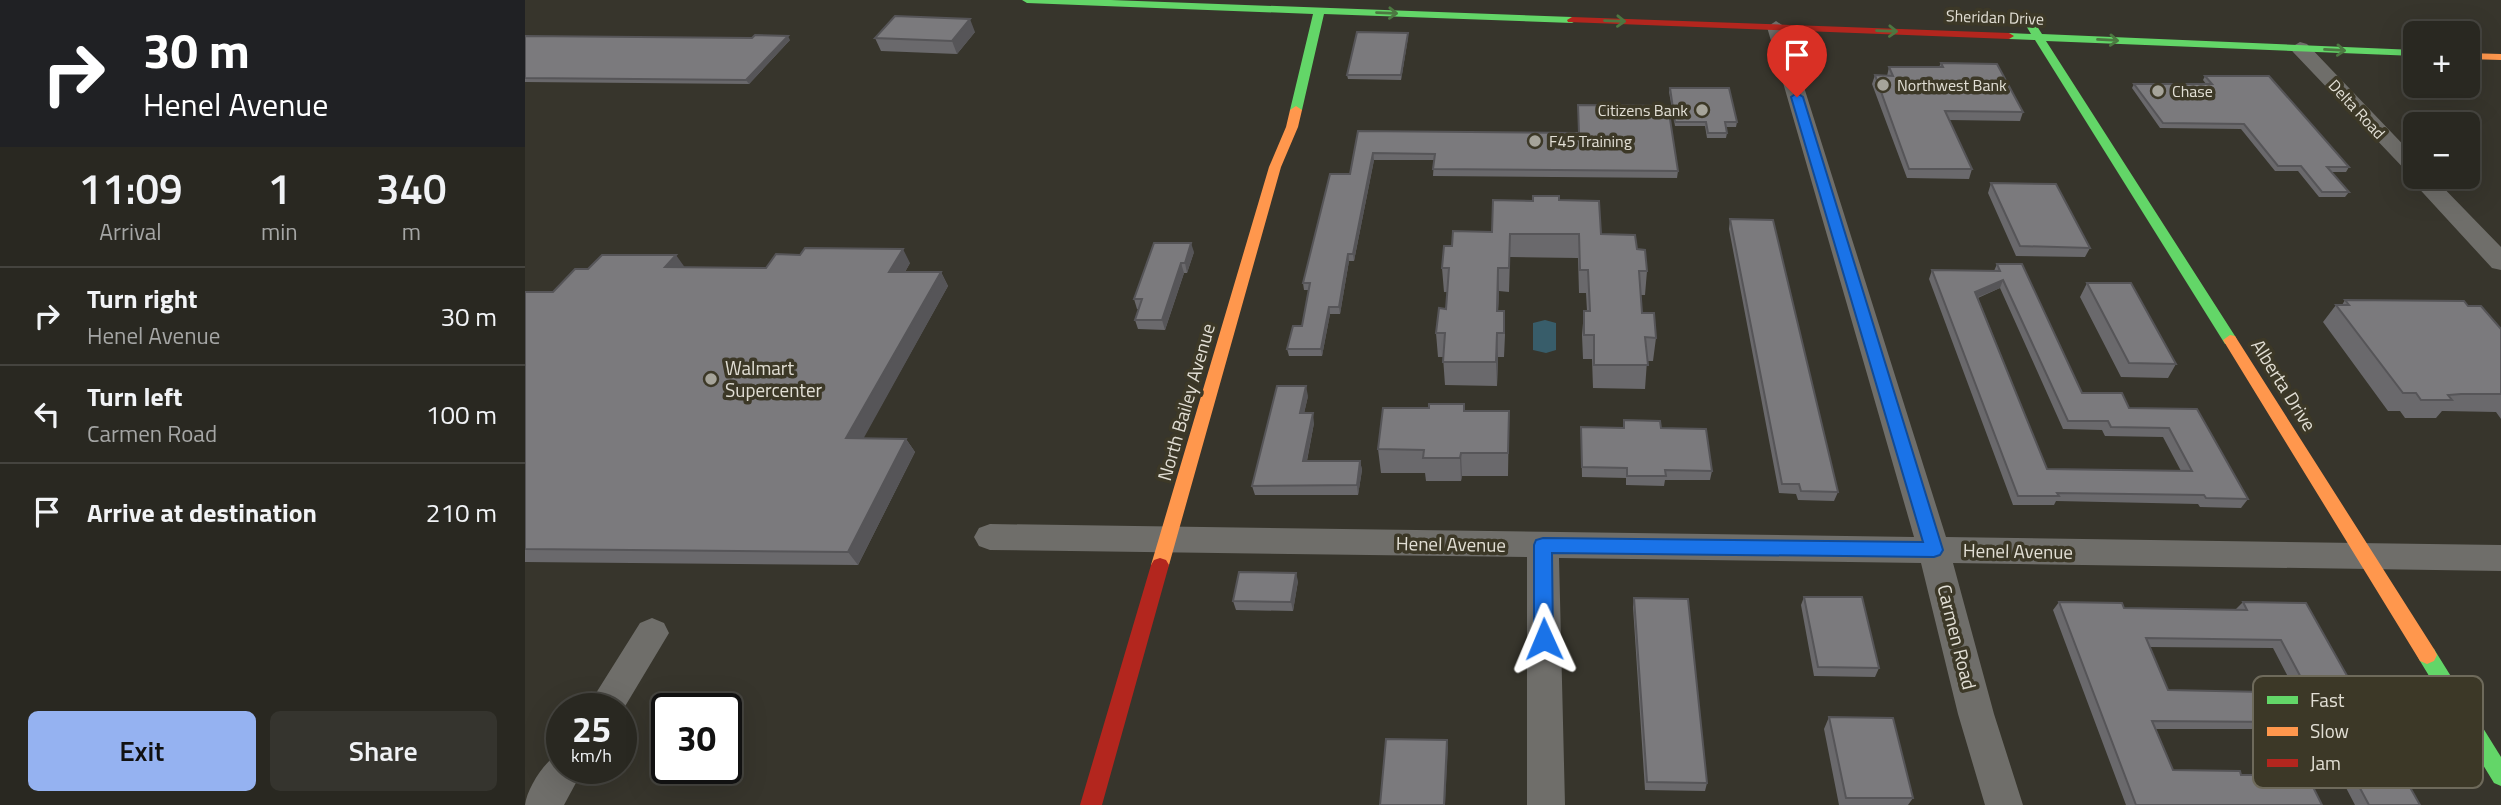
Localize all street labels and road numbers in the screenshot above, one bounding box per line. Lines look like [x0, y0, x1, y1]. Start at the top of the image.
street label: Sheridan Drive [1946, 3, 2044, 31]
street label: Delta Road [2323, 74, 2391, 144]
street label: North Bailey Avenue [1149, 320, 1222, 484]
street label: Alberta Drive [2245, 333, 2324, 436]
street label: Henel Avenue [1396, 528, 1506, 559]
street label: Henel Avenue [1963, 535, 2073, 566]
street label: Carmen Road [1930, 581, 1985, 693]

